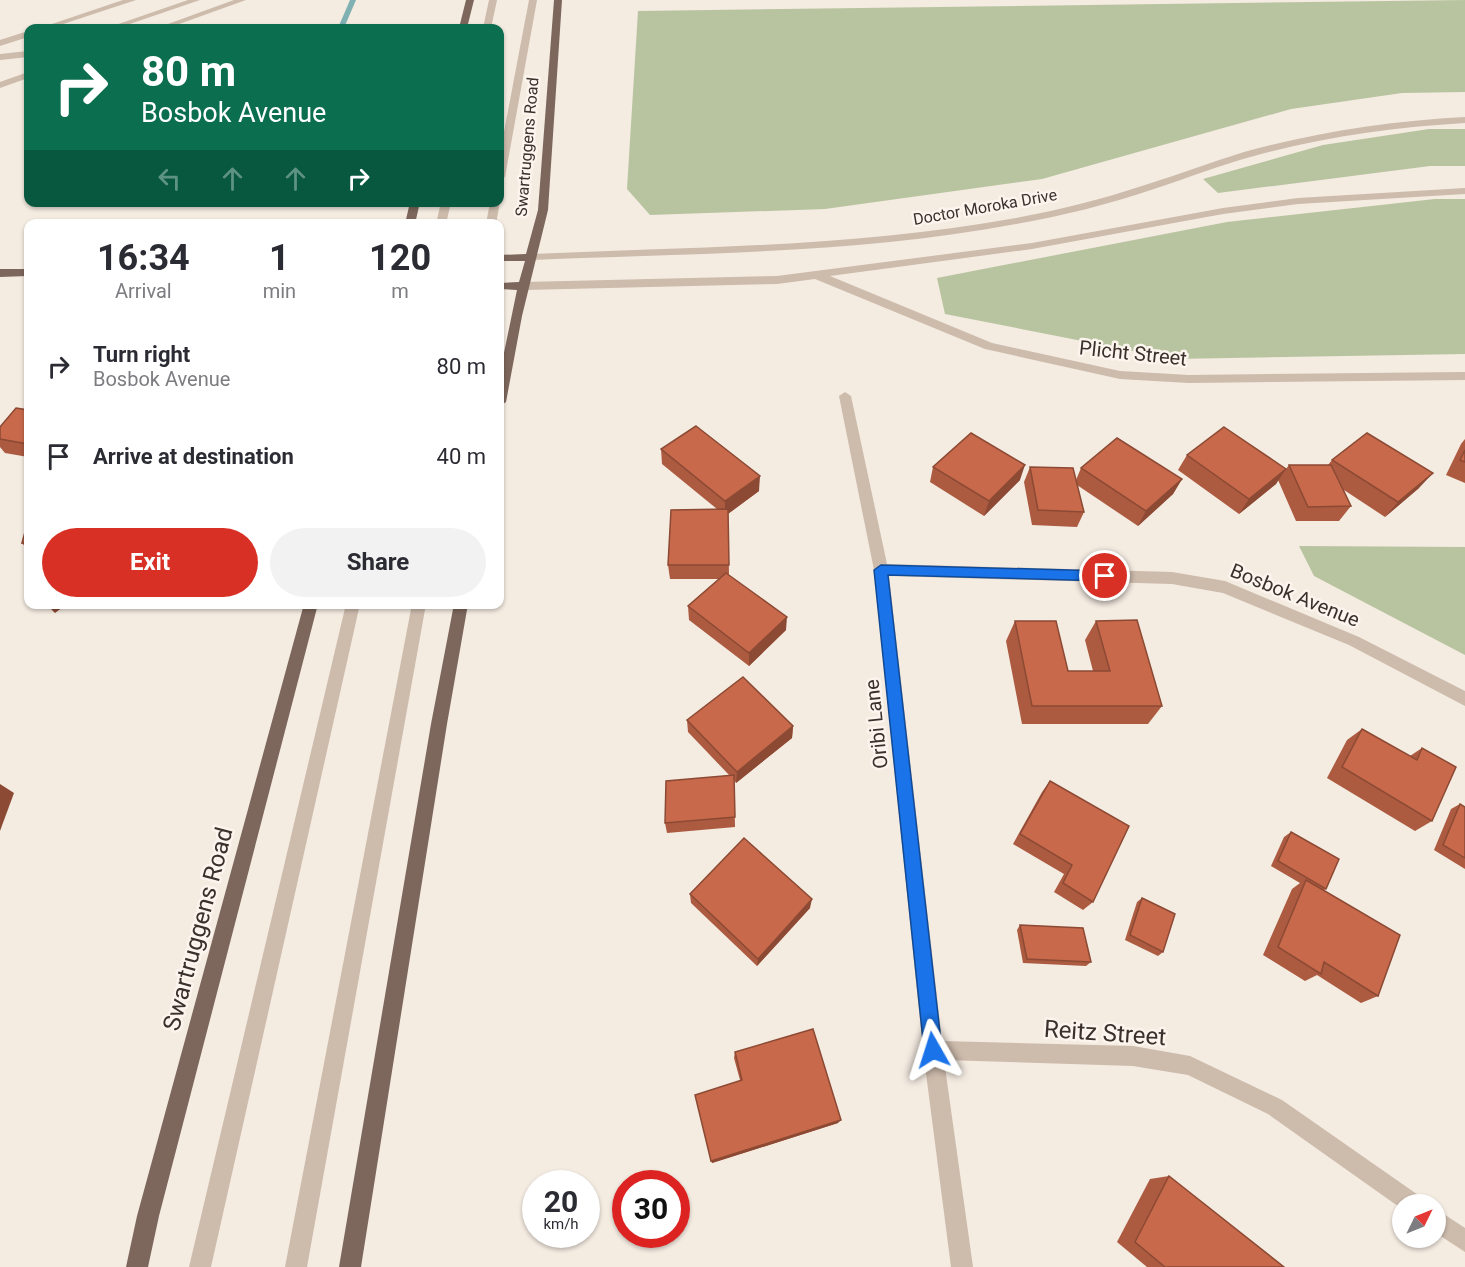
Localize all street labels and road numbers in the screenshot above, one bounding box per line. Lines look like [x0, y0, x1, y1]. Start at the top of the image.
street label: Swartruggens Road [511, 77, 543, 217]
street label: Doctor Moroka Drive [912, 185, 1058, 229]
street label: Plicht Street [1078, 335, 1188, 371]
street label: Bosbok Avenue [1227, 558, 1363, 632]
street label: Oribi Lane [859, 678, 893, 770]
street label: Swartruggens Road [157, 824, 239, 1034]
street label: Reitz Street [1043, 1015, 1167, 1051]

